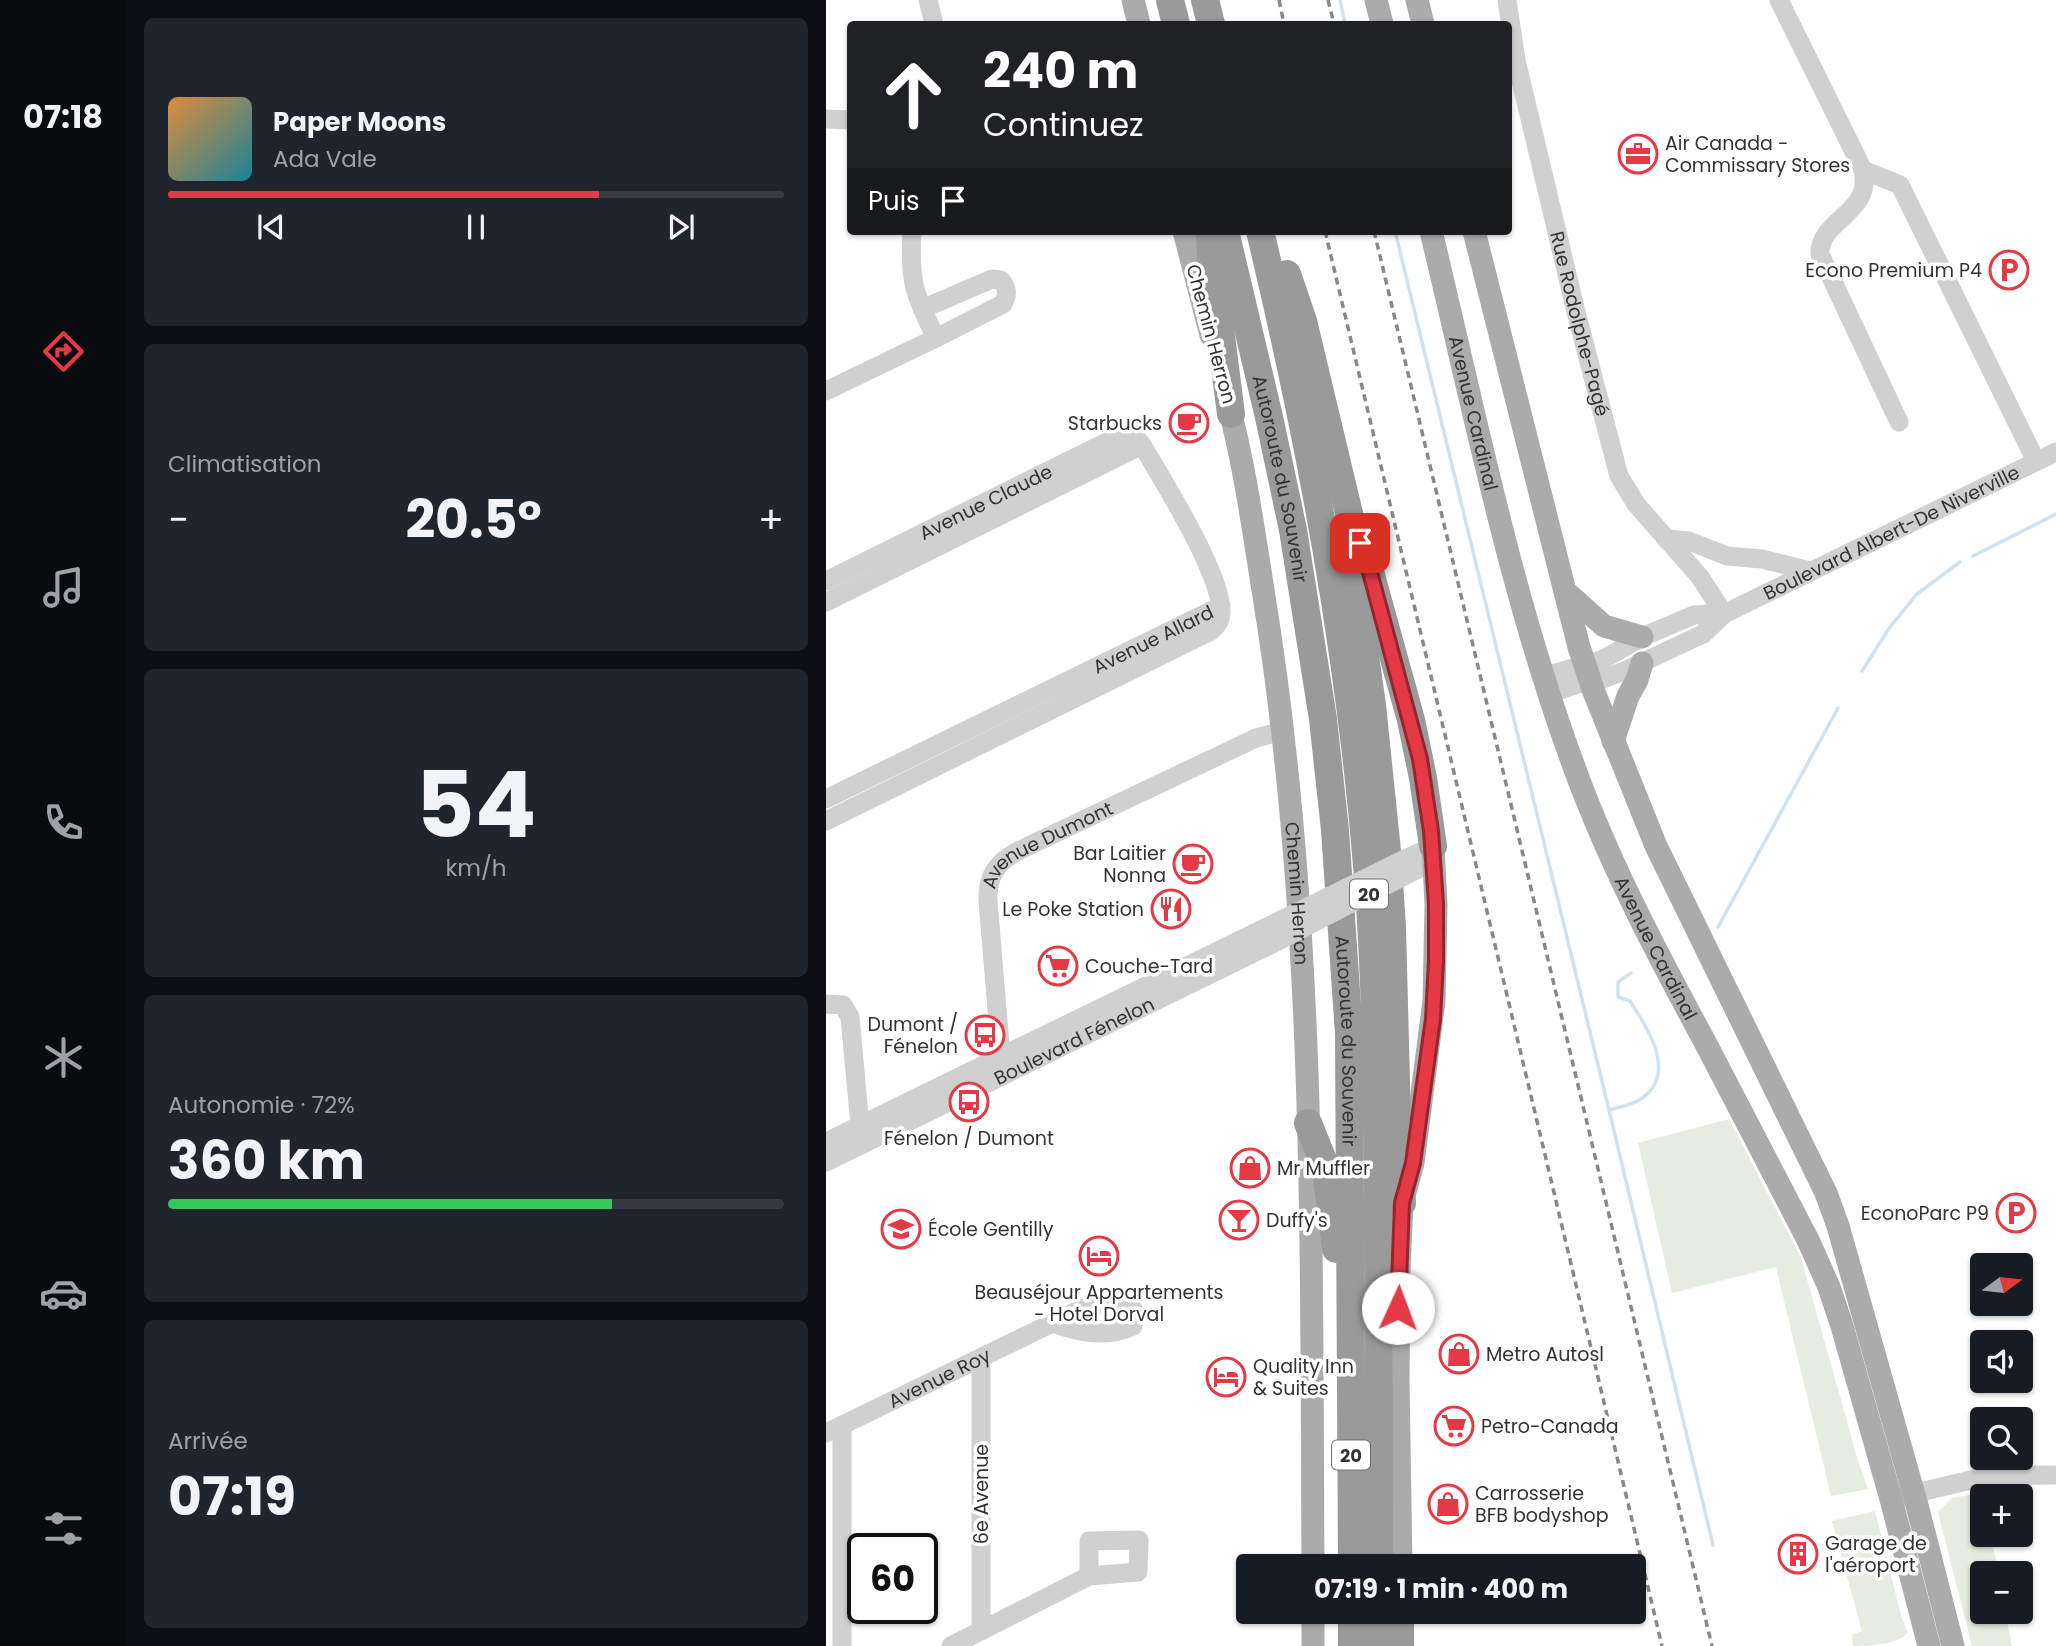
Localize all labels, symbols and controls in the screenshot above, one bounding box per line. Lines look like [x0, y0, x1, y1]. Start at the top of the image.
text: 240 m [983, 37, 1138, 105]
icon: ahead [868, 49, 959, 140]
text: 07:18 [23, 94, 103, 139]
text: Continuez [983, 102, 1144, 147]
text: Paper Moons [273, 104, 446, 140]
place label: Air Canada - Commissary Stores [1665, 130, 1850, 179]
office icon: Air Canada - Commissary Stores [1617, 133, 1659, 175]
text: Ada Vale [273, 143, 377, 175]
icon: arrive [934, 182, 972, 220]
text: Puis [868, 183, 920, 219]
icon: previous [252, 208, 290, 246]
icon: pause [457, 208, 495, 246]
icon: next [662, 208, 700, 246]
street label: Rue Rodolphe-Pagé [1544, 228, 1616, 419]
parking icon: Econo Premium P4 [1988, 249, 2030, 291]
place label: Econo Premium P4 [1805, 257, 1982, 284]
street label: Chemin Herron [1179, 261, 1243, 407]
icon: directions [39, 327, 88, 376]
street label: Avenue Cardinal [1442, 333, 1505, 493]
street label: Autoroute du Souvenir [1246, 372, 1315, 584]
cafe icon: Starbucks [1168, 402, 1210, 444]
place label: Starbucks [1068, 410, 1162, 437]
text: Climatisation [168, 448, 321, 480]
street label: Avenue Claude [914, 458, 1057, 546]
street label: Boulevard Albert-De Niverville [1759, 458, 2024, 606]
text: 20.5° [405, 483, 542, 556]
text: − [168, 493, 189, 546]
text: + [758, 493, 784, 546]
pin [1330, 513, 1390, 573]
icon: arrive [1341, 524, 1379, 562]
icon: music [39, 563, 88, 612]
street label: Avenue Allard [1088, 598, 1218, 680]
text: 54 [416, 741, 536, 869]
street label: Avenue Dumont [975, 794, 1117, 892]
icon: phone [39, 798, 88, 847]
street label: Chemin Herron [1278, 821, 1316, 966]
place label: Bar Laitier Nonna [1073, 840, 1166, 889]
cafe icon: Bar Laitier Nonna [1172, 843, 1214, 885]
text: km/h [445, 852, 507, 884]
street label: Avenue Cardinal [1608, 872, 1704, 1025]
road number: 20 [1350, 880, 1388, 908]
restaurant icon: Le Poke Station [1150, 888, 1192, 930]
place label: Le Poke Station [1002, 896, 1144, 923]
street label: Autoroute du Souvenir [1329, 935, 1363, 1147]
supermarket icon: Couche-Tard [1037, 945, 1079, 987]
place label: Couche-Tard [1085, 953, 1213, 980]
street label: Boulevard Fénelon [989, 990, 1159, 1091]
place label: Dumont / Fénelon [867, 1011, 958, 1060]
bus stop icon: Dumont / Fénelon [964, 1014, 1006, 1056]
icon: climate [39, 1033, 88, 1082]
bus stop icon: Fénelon / Dumont [948, 1081, 990, 1123]
text: Autonomie · 72% [168, 1089, 355, 1121]
text: 360 km [168, 1124, 365, 1197]
place label: Fénelon / Dumont [884, 1125, 1054, 1152]
shop icon: Mr Muffler [1229, 1147, 1271, 1189]
place label: Mr Muffler [1277, 1155, 1370, 1182]
parking icon: EconoParc P9 [1995, 1192, 2037, 1234]
bar icon: Duffy's [1218, 1199, 1260, 1241]
place label: EconoParc P9 [1861, 1200, 1989, 1227]
place label: Duffy's [1266, 1207, 1328, 1234]
school or university icon: École Gentilly [880, 1208, 922, 1250]
place label: École Gentilly [928, 1216, 1054, 1243]
hotel icon: Beauséjour Appartements - Hotel Dorval [1078, 1235, 1120, 1277]
north arrow [1970, 1253, 2034, 1316]
map controls [1970, 1253, 2033, 1624]
icon: car [39, 1269, 88, 1318]
position arrow [1361, 1271, 1435, 1345]
place label: Beauséjour Appartements - Hotel Dorval [975, 1279, 1223, 1328]
button: sound [1970, 1330, 2033, 1393]
shop icon: Metro Autosl [1438, 1333, 1480, 1375]
street label: Avenue Roy [884, 1341, 995, 1414]
place label: Metro Autosl [1486, 1341, 1604, 1368]
place label: Quality Inn & Suites [1253, 1353, 1354, 1402]
hotel icon: Quality Inn & Suites [1205, 1356, 1247, 1398]
supermarket icon: Petro-Canada [1433, 1405, 1475, 1447]
button: search [1970, 1407, 2033, 1470]
place label: Petro-Canada [1481, 1413, 1619, 1440]
text: Arrivée [168, 1425, 248, 1457]
road number: 20 [1332, 1440, 1370, 1470]
street label: 6e Avenue [968, 1444, 995, 1544]
text: 07:19 [168, 1460, 296, 1533]
place label: Carrosserie BFB bodyshop [1475, 1480, 1609, 1529]
shop icon: Carrosserie BFB bodyshop [1427, 1483, 1469, 1525]
button: + [1970, 1484, 2033, 1547]
icon: filters [39, 1504, 88, 1553]
place label: Garage de l'aéroport [1825, 1530, 1927, 1579]
speed limit sign: 60 [847, 1533, 938, 1624]
building icon: Garage de l'aéroport [1777, 1533, 1819, 1575]
button: − [1970, 1561, 2033, 1624]
text: 07:19 · 1 min · 400 m [1314, 1571, 1568, 1607]

